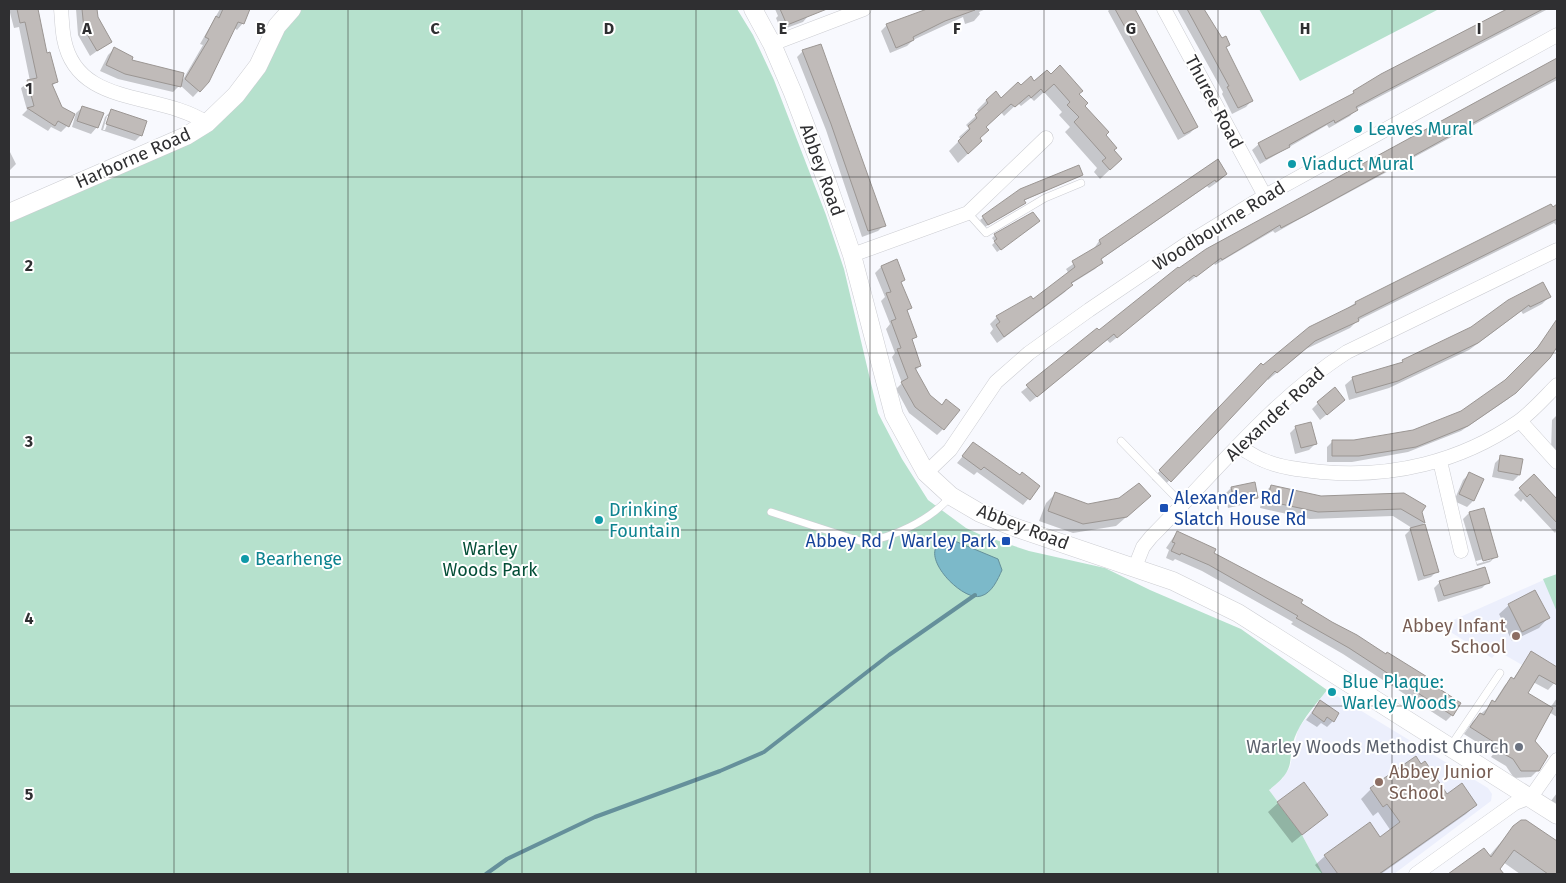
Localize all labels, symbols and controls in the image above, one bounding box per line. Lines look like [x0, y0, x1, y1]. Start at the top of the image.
text: A [81, 19, 92, 38]
text: B [256, 19, 266, 38]
text: C [430, 19, 440, 38]
text: D [604, 19, 614, 38]
text: E [779, 19, 787, 38]
text: F [953, 19, 961, 38]
text: G [1126, 19, 1136, 38]
text: H [1300, 19, 1310, 38]
text: I [1477, 19, 1481, 38]
street label: Thuree Road [1180, 52, 1248, 152]
text: 1 [25, 79, 33, 98]
place label: Leaves Mural [1368, 118, 1473, 140]
street label: Abbey Road [795, 121, 849, 219]
street label: Harborne Road [72, 123, 194, 193]
marker: Leaves Mural [1352, 123, 1364, 135]
place label: Viaduct Mural [1302, 153, 1414, 175]
marker: Viaduct Mural [1286, 158, 1298, 170]
street label: Woodbourne Road [1149, 176, 1289, 276]
text: 2 [25, 256, 33, 275]
street label: Alexander Road [1221, 362, 1329, 466]
text: 3 [24, 432, 33, 451]
place label: Alexander Rd / Slatch House Rd [1174, 487, 1307, 530]
place label: Drinking Fountain [609, 499, 681, 542]
street label: Abbey Road [974, 499, 1072, 555]
marker: Alexander Rd / Slatch House Rd [1158, 502, 1170, 514]
marker: Drinking Fountain [593, 514, 605, 526]
place label: Abbey Rd / Warley Park [806, 530, 997, 552]
marker: Abbey Rd / Warley Park [1000, 535, 1012, 547]
park label: Warley Woods Park [442, 538, 538, 581]
place label: Bearhenge [255, 548, 342, 570]
marker: Bearhenge [239, 553, 251, 565]
text: 4 [24, 609, 34, 628]
place label: Abbey Infant School [1403, 615, 1506, 658]
marker: Abbey Infant School [1510, 630, 1522, 642]
place label: Blue Plaque: Warley Woods [1342, 671, 1457, 714]
marker: Blue Plaque: Warley Woods [1326, 686, 1338, 698]
place label: Warley Woods Methodist Church [1246, 736, 1509, 758]
marker: Warley Woods Methodist Church [1513, 741, 1525, 753]
place label: Abbey Junior School [1389, 761, 1493, 804]
marker: Abbey Junior School [1373, 776, 1385, 788]
text: 5 [25, 785, 34, 804]

